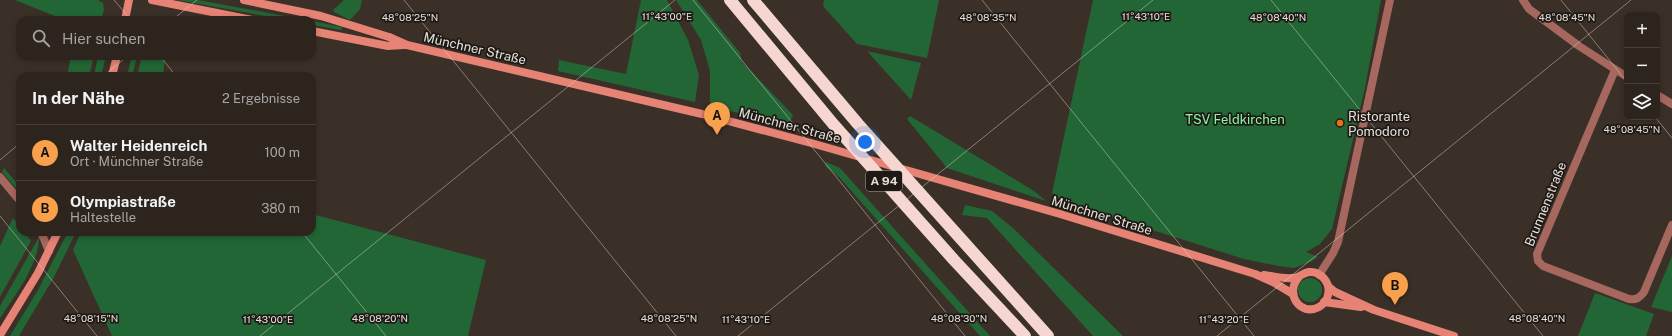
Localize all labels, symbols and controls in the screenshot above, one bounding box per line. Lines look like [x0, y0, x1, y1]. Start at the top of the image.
text: 11°43'00"E [642, 10, 692, 22]
text: 11°43'10"E [1122, 10, 1170, 22]
text: 48°08'25"N [382, 11, 438, 23]
text: 48°08'35"N [960, 11, 1016, 23]
text: 48°08'40"N [1250, 11, 1306, 23]
text: 48°08'45"N [1539, 11, 1595, 23]
map controls [1624, 12, 1660, 120]
button: + [1624, 12, 1660, 48]
search box [16, 16, 316, 60]
icon: search [30, 27, 52, 49]
street label: Münchner Straße [422, 29, 528, 68]
text: Hier suchen [62, 30, 145, 47]
button: − [1624, 48, 1660, 84]
button: layers [1624, 84, 1660, 120]
text: In der Nähe [32, 88, 125, 108]
text: 2 Ergebnisse [222, 91, 300, 106]
pin: A [704, 102, 730, 135]
street label: Münchner Straße [737, 105, 842, 146]
place label: Ristorante Pomodoro [1348, 109, 1410, 139]
park label: TSV Feldkirchen [1185, 112, 1285, 127]
marker: Ristorante Pomodoro [1335, 118, 1345, 128]
text: 48°08'45"N [1604, 123, 1660, 135]
your location [855, 132, 875, 152]
text: Walter Heidenreich [70, 137, 207, 154]
text: A [40, 145, 50, 160]
text: 100 m [264, 145, 300, 160]
text: Ort · Münchner Straße [70, 154, 203, 169]
street label: Brunnenstraße [1522, 160, 1569, 249]
road number: A 94 [866, 171, 902, 191]
text: Olympiastraße [70, 193, 176, 210]
street label: Münchner Straße [1050, 193, 1154, 238]
text: B [41, 201, 49, 216]
text: 380 m [261, 201, 300, 216]
text: Haltestelle [70, 210, 136, 225]
pin: B [1382, 272, 1408, 305]
text: 48°08'15"N [64, 312, 118, 324]
text: 48°08'20"N [352, 312, 408, 324]
text: 48°08'25"N [641, 312, 697, 324]
text: 48°08'30"N [931, 312, 987, 324]
text: 48°08'40"N [1509, 312, 1565, 324]
text: 11°43'00"E [243, 313, 293, 325]
text: 11°43'10"E [722, 313, 770, 325]
text: 11°43'20"E [1199, 313, 1249, 325]

